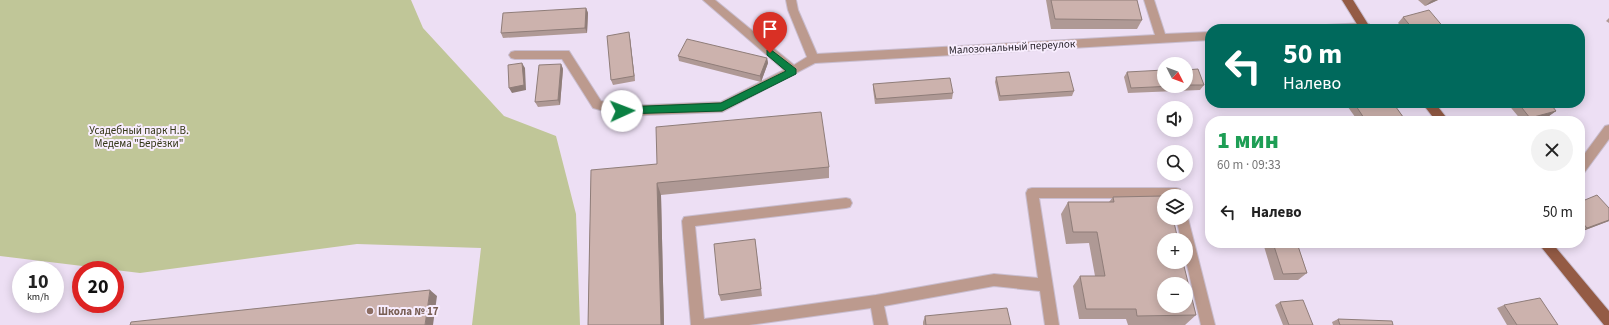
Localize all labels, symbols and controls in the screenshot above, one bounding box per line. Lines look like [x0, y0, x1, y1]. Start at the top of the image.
pin [753, 12, 787, 53]
icon: arrive [759, 18, 781, 40]
text: 50 m [1283, 34, 1342, 74]
street label: Малозональный переулок [948, 36, 1076, 58]
icon: left [1217, 40, 1269, 92]
north arrow [1157, 57, 1193, 93]
map controls [1157, 57, 1193, 313]
text: Налево [1283, 71, 1341, 96]
position arrow [601, 90, 643, 132]
button: sound [1157, 101, 1193, 137]
park label: Усадебный парк Н.В. Медема "Берёзки" [89, 123, 189, 151]
text: 1 мин [1217, 123, 1279, 158]
button: close [1531, 129, 1573, 171]
button: search [1157, 145, 1193, 181]
text: 60 m · 09:33 [1217, 156, 1281, 174]
button: layers [1157, 189, 1193, 225]
icon: left [1217, 201, 1239, 223]
text: Налево [1251, 202, 1302, 223]
text: 50 m [1543, 202, 1573, 223]
button: + [1157, 233, 1193, 269]
speed limit sign: 20 [72, 261, 124, 313]
text: 10 [27, 268, 49, 296]
button: − [1157, 277, 1193, 313]
text: km/h [27, 290, 49, 304]
place label: Школа № 17 [378, 304, 439, 319]
marker: Школа № 17 [365, 306, 375, 316]

